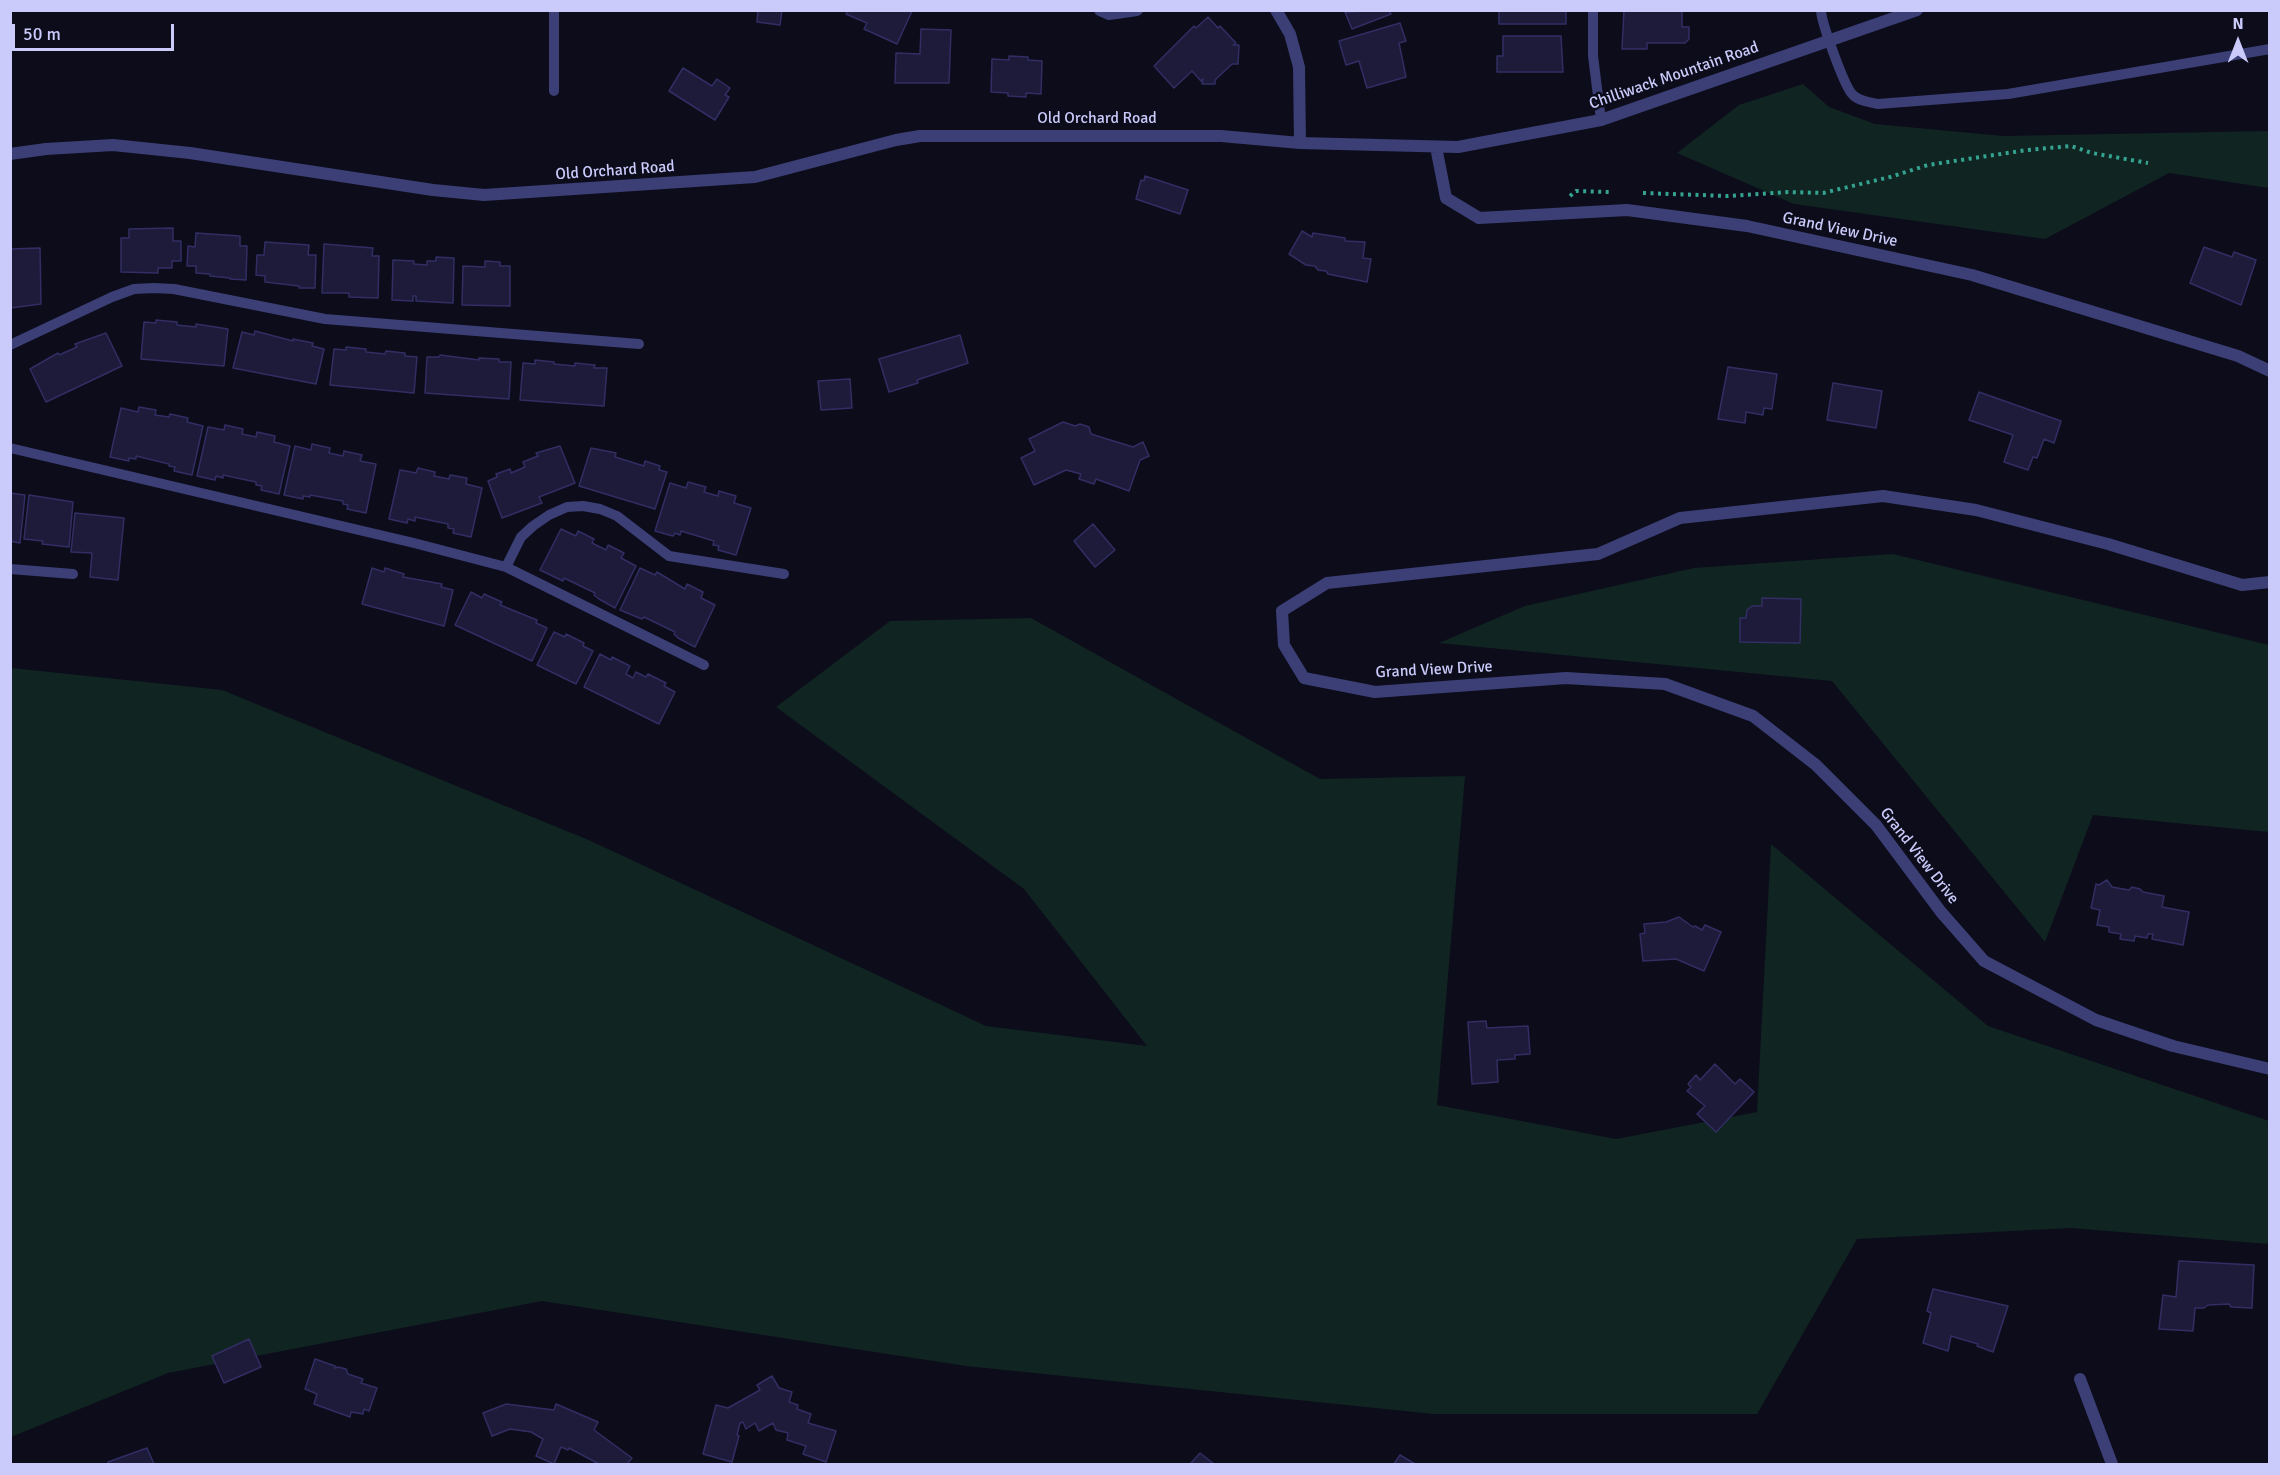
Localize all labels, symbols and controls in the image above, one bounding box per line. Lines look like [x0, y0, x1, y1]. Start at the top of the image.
scale bar [15, 12, 177, 50]
north arrow [2208, 12, 2268, 72]
text: N [2232, 14, 2244, 34]
text: 50 m [23, 23, 61, 45]
street label: Chilliwack Mountain Road [1587, 38, 1761, 114]
street label: Old Orchard Road [1037, 109, 1157, 129]
street label: Old Orchard Road [555, 157, 675, 185]
street label: Grand View Drive [1781, 208, 1899, 252]
street label: Grand View Drive [1375, 657, 1493, 683]
street label: Grand View Drive [1875, 804, 1963, 908]

